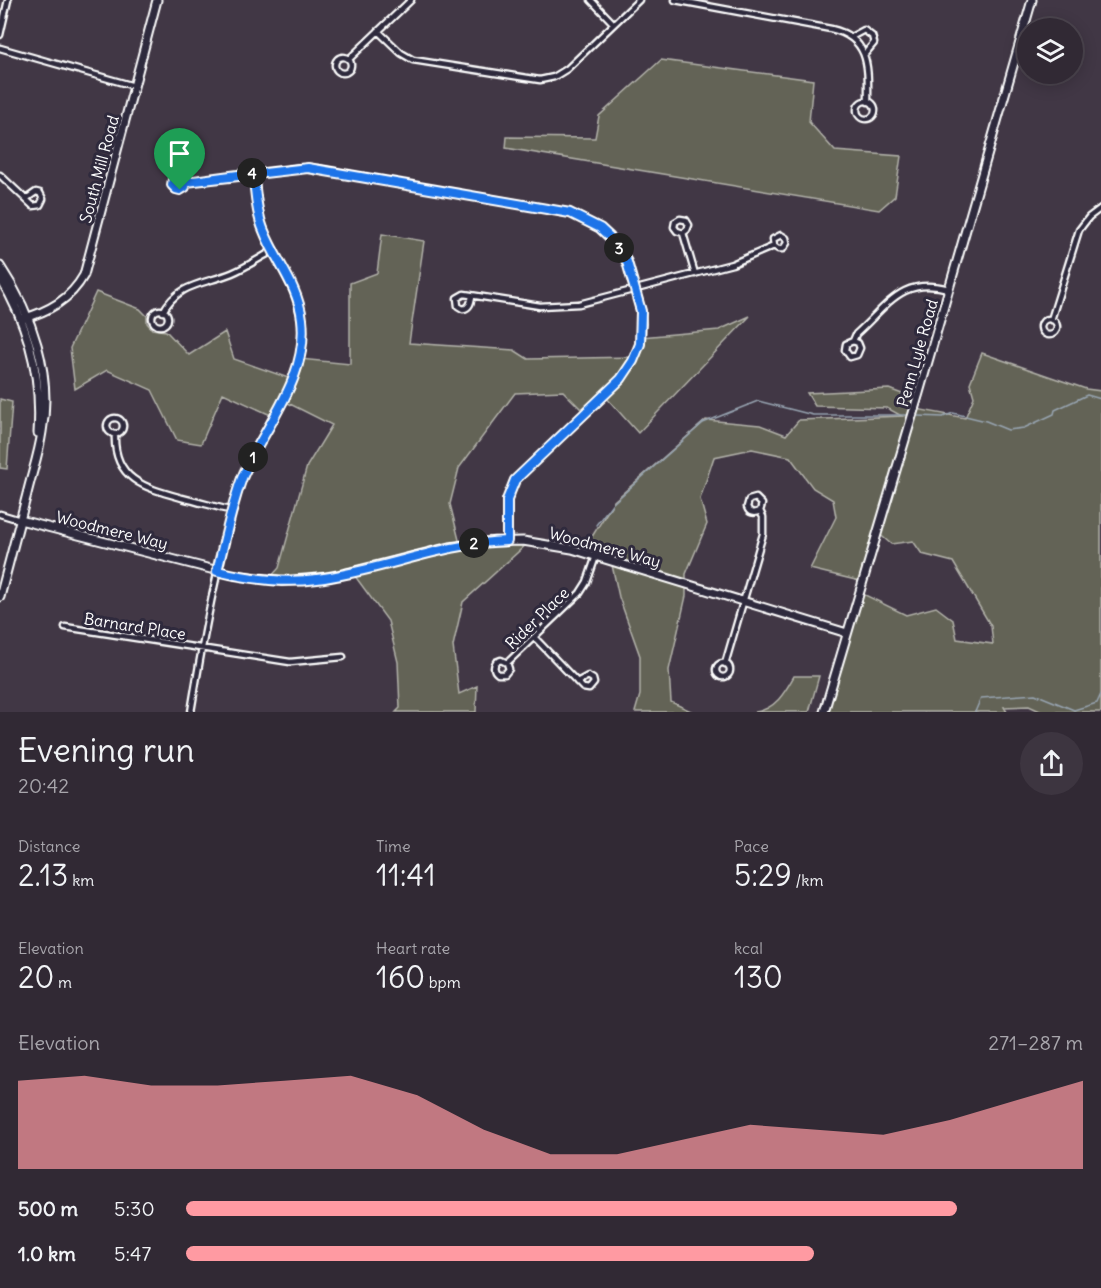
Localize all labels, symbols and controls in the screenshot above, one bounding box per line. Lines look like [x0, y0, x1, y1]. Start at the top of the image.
map controls [1017, 18, 1083, 84]
button: layers [1017, 18, 1083, 84]
street label: South Mill Road [75, 113, 123, 225]
pin [154, 128, 205, 190]
icon: arrive [163, 137, 196, 170]
pin: 4 [237, 158, 267, 188]
text: 4 [247, 163, 257, 183]
pin: 3 [604, 233, 634, 263]
text: 3 [614, 238, 624, 258]
street label: Penn Lyle Road [892, 297, 942, 409]
pin: 1 [238, 442, 268, 472]
text: 1 [250, 447, 256, 467]
street label: Woodmere Way [54, 506, 170, 554]
street label: Woodmere Way [547, 522, 663, 572]
pin: 2 [459, 528, 489, 558]
text: 2 [470, 533, 478, 553]
street label: Rider Place [501, 583, 573, 653]
street label: Barnard Place [83, 608, 187, 644]
text: Evening run [18, 729, 194, 771]
button: share [1020, 732, 1083, 795]
text: 20:42 [18, 773, 69, 798]
text: Distance [18, 836, 80, 856]
text: Time [376, 836, 411, 856]
text: Pace [734, 836, 769, 856]
text: 2.13 [18, 856, 68, 894]
text: 11:41 [376, 856, 436, 894]
text: 5:29 [734, 856, 792, 894]
text: km [68, 870, 94, 890]
text: /km [792, 870, 824, 890]
text: Elevation [18, 938, 84, 958]
text: Heart rate [376, 938, 450, 958]
text: kcal [734, 938, 763, 958]
text: 20 [18, 958, 54, 996]
text: 160 [376, 958, 425, 996]
text: 130 [734, 958, 783, 996]
text: m [54, 972, 72, 992]
text: bpm [425, 972, 461, 992]
text: Elevation [18, 1030, 100, 1055]
text: 271–287 m [988, 1030, 1083, 1055]
text: 500 m [18, 1196, 78, 1221]
text: 5:30 [114, 1196, 155, 1221]
text: 1.0 km [18, 1241, 76, 1266]
text: 5:47 [114, 1241, 151, 1266]

